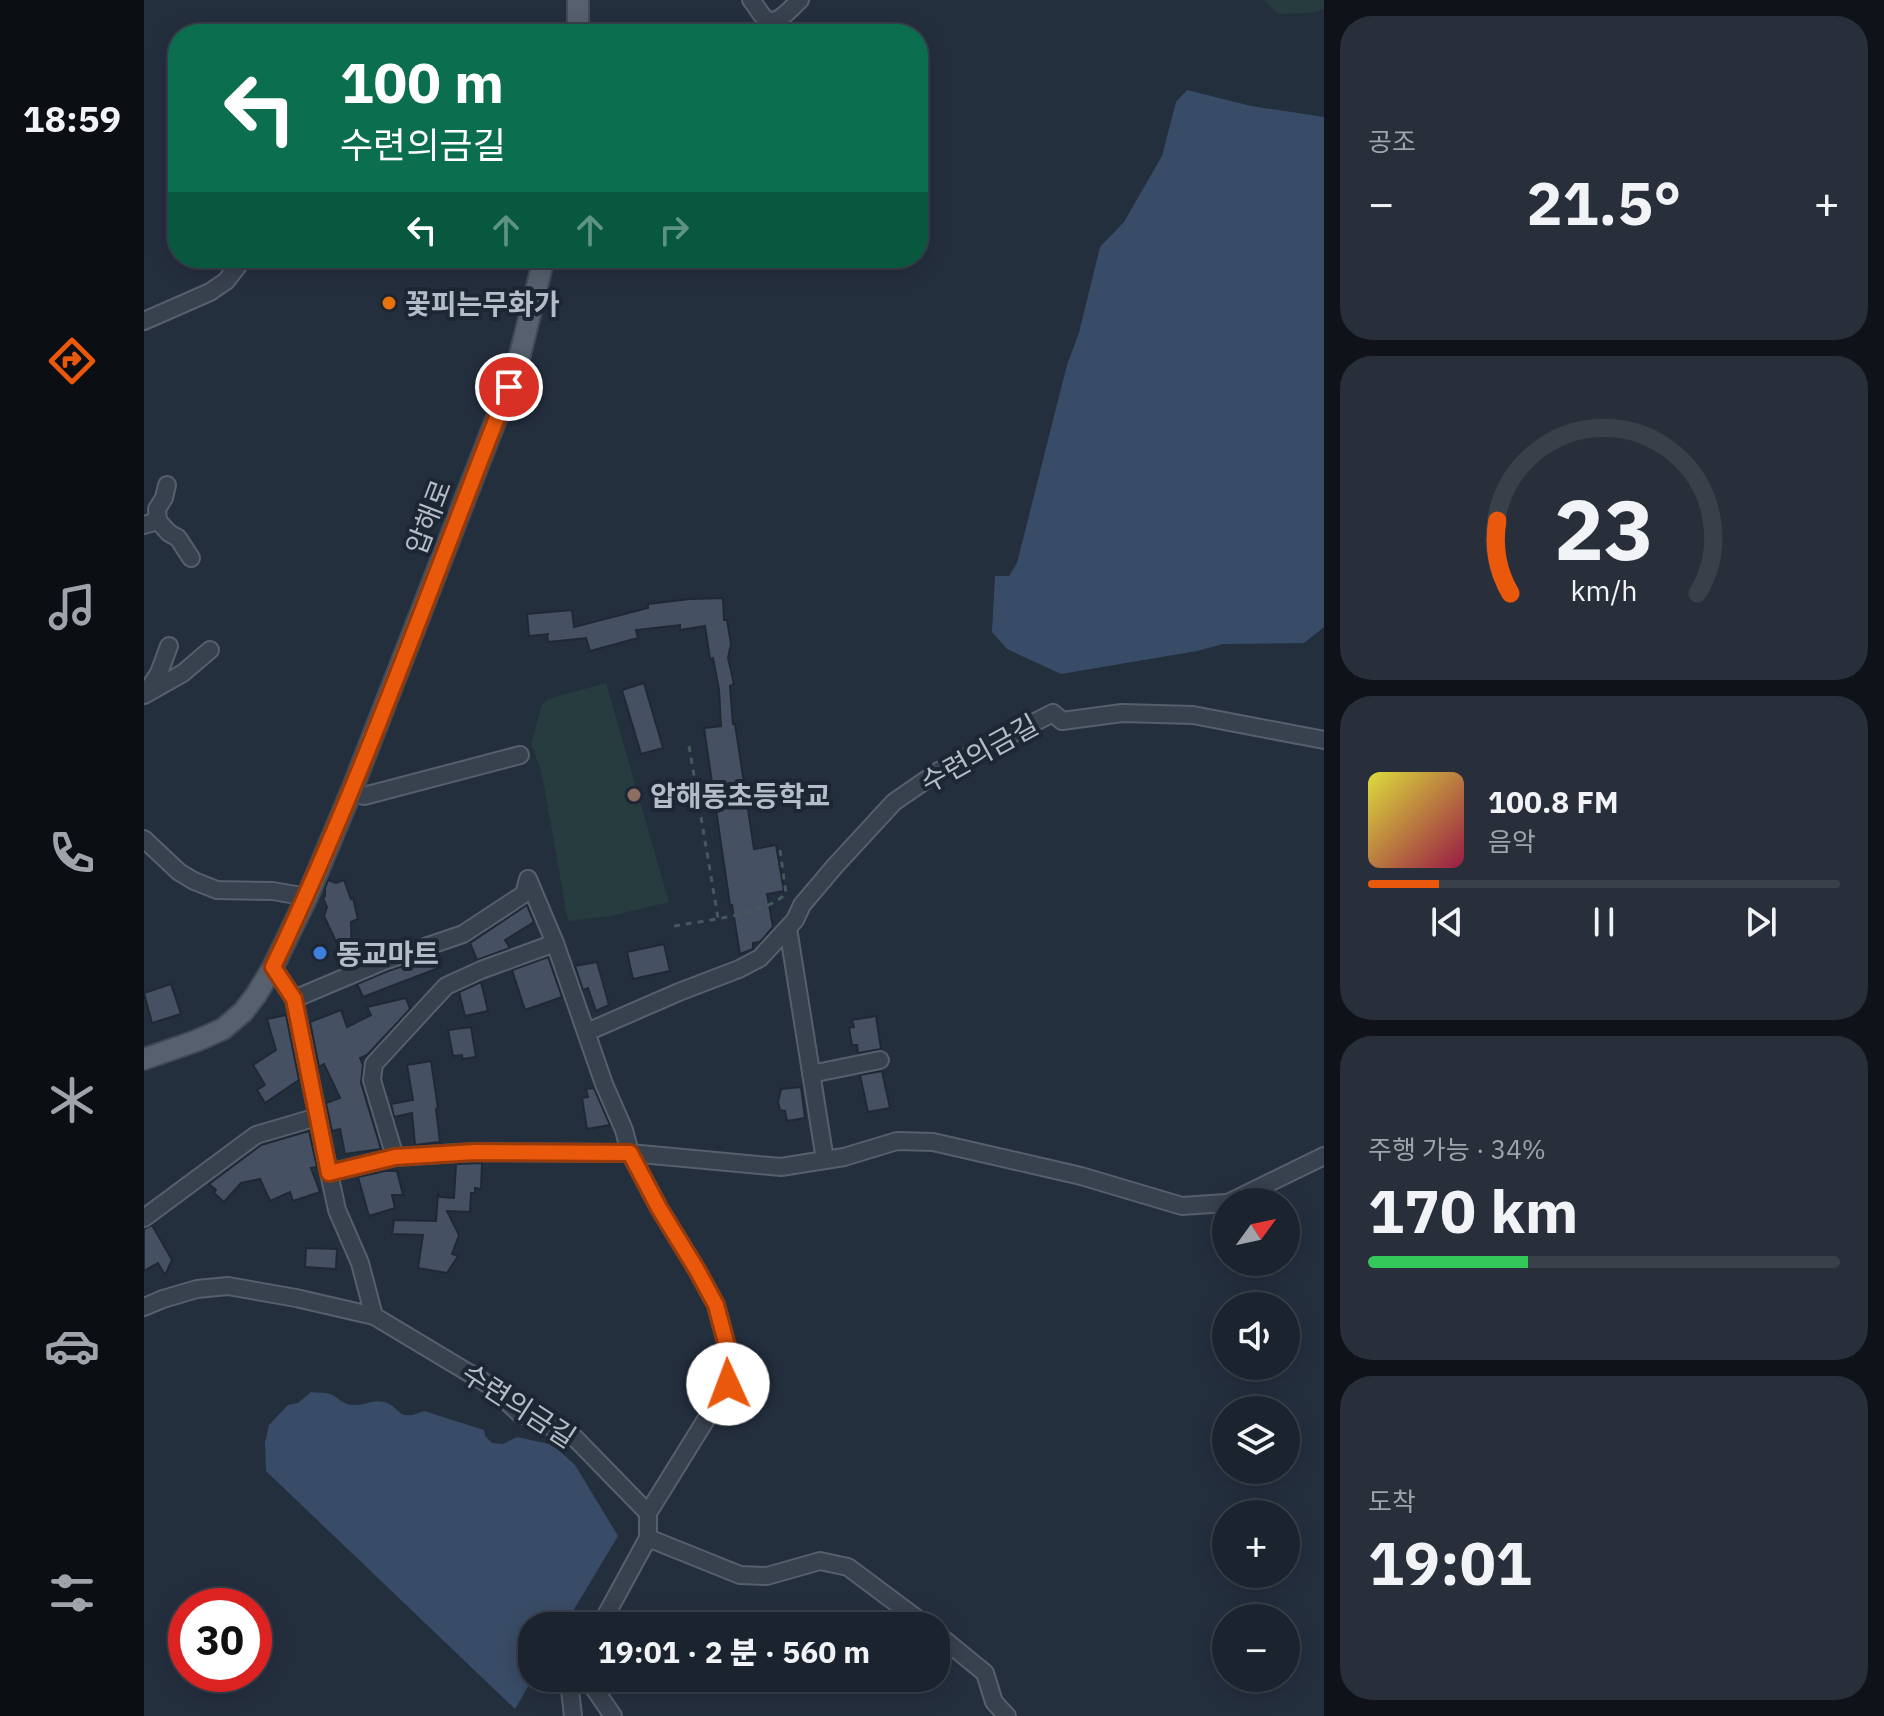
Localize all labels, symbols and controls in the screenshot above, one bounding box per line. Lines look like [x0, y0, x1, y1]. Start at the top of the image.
text: 100 m [340, 46, 504, 118]
icon: left [208, 56, 312, 160]
text: 18:59 [23, 95, 121, 142]
text: 수련의금길 [340, 121, 506, 168]
text: 공조 [1368, 124, 1416, 158]
text: 21.5° [1527, 163, 1681, 242]
text: − [1368, 174, 1394, 231]
text: + [1814, 174, 1840, 231]
icon: left [400, 208, 444, 252]
icon: ahead [484, 208, 528, 252]
icon: ahead [568, 208, 612, 252]
icon: right [652, 208, 696, 252]
place label: 꽃피는무화가 [405, 285, 560, 322]
marker: 꽃피는무화가 [380, 294, 398, 312]
icon: directions [44, 333, 100, 389]
pin [475, 353, 543, 421]
icon: arrive [487, 365, 531, 409]
street label: 압해로 [397, 474, 459, 560]
text: 23 [1554, 475, 1654, 583]
text: km/h [1570, 572, 1638, 609]
icon: music [44, 579, 100, 635]
street label: 수련의금길 [914, 706, 1044, 800]
place label: 압해동초등학교 [650, 777, 830, 814]
text: 100.8 FM [1488, 782, 1619, 821]
marker: 압해동초등학교 [625, 786, 643, 804]
text: 음악 [1488, 824, 1536, 858]
icon: phone [44, 825, 100, 881]
icon: previous [1425, 900, 1469, 944]
icon: pause [1582, 900, 1626, 944]
icon: next [1739, 900, 1783, 944]
place label: 동교마트 [336, 935, 439, 972]
marker: 동교마트 [311, 944, 329, 962]
icon: climate [44, 1072, 100, 1128]
text: 주행 가능 · 34% [1368, 1132, 1546, 1166]
text: 170 km [1368, 1171, 1578, 1250]
north arrow [1212, 1188, 1300, 1276]
map controls [1212, 1188, 1300, 1692]
button: sound [1212, 1292, 1300, 1380]
icon: car [44, 1318, 100, 1374]
position arrow [686, 1342, 770, 1426]
street label: 수련의금길 [455, 1354, 583, 1456]
button: layers [1212, 1396, 1300, 1484]
text: 도착 [1368, 1484, 1416, 1518]
button: + [1212, 1500, 1300, 1588]
text: 19:01 [1368, 1523, 1532, 1602]
icon: filters [44, 1565, 100, 1621]
speed limit sign: 30 [168, 1588, 272, 1692]
button: − [1212, 1604, 1300, 1692]
text: 19:01 · 2 분 · 560 m [598, 1632, 870, 1671]

